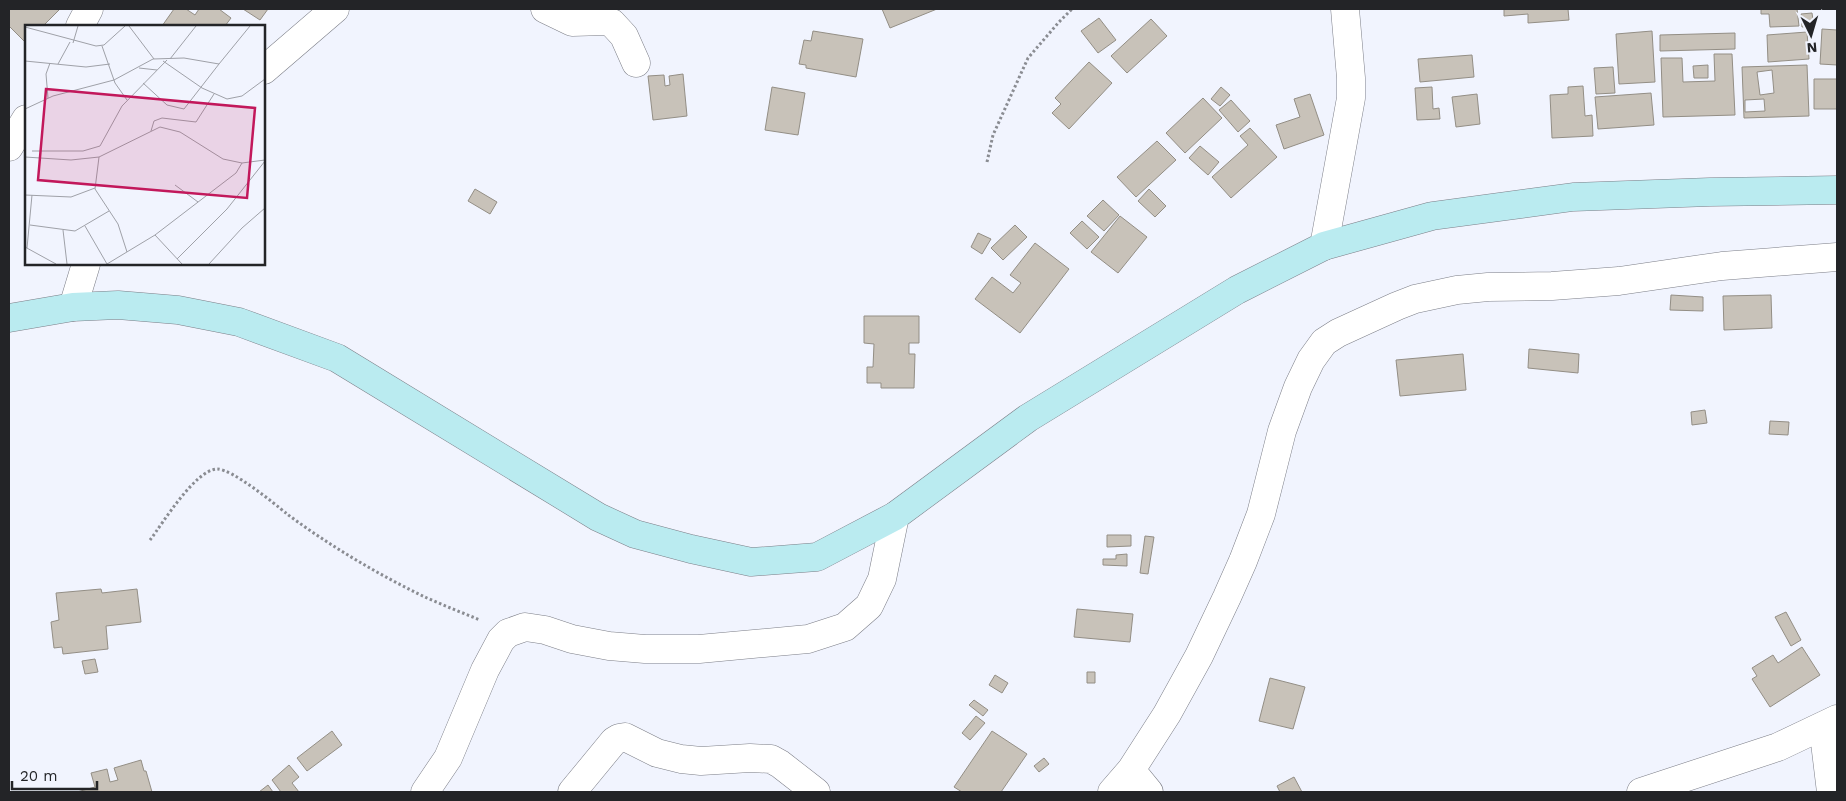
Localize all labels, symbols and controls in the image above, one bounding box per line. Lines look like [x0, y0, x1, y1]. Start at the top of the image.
north arrow [1786, 10, 1836, 60]
inset map [25, 25, 265, 265]
text: N [1806, 40, 1818, 56]
scale bar [12, 758, 98, 790]
text: 20 m [20, 767, 58, 785]

